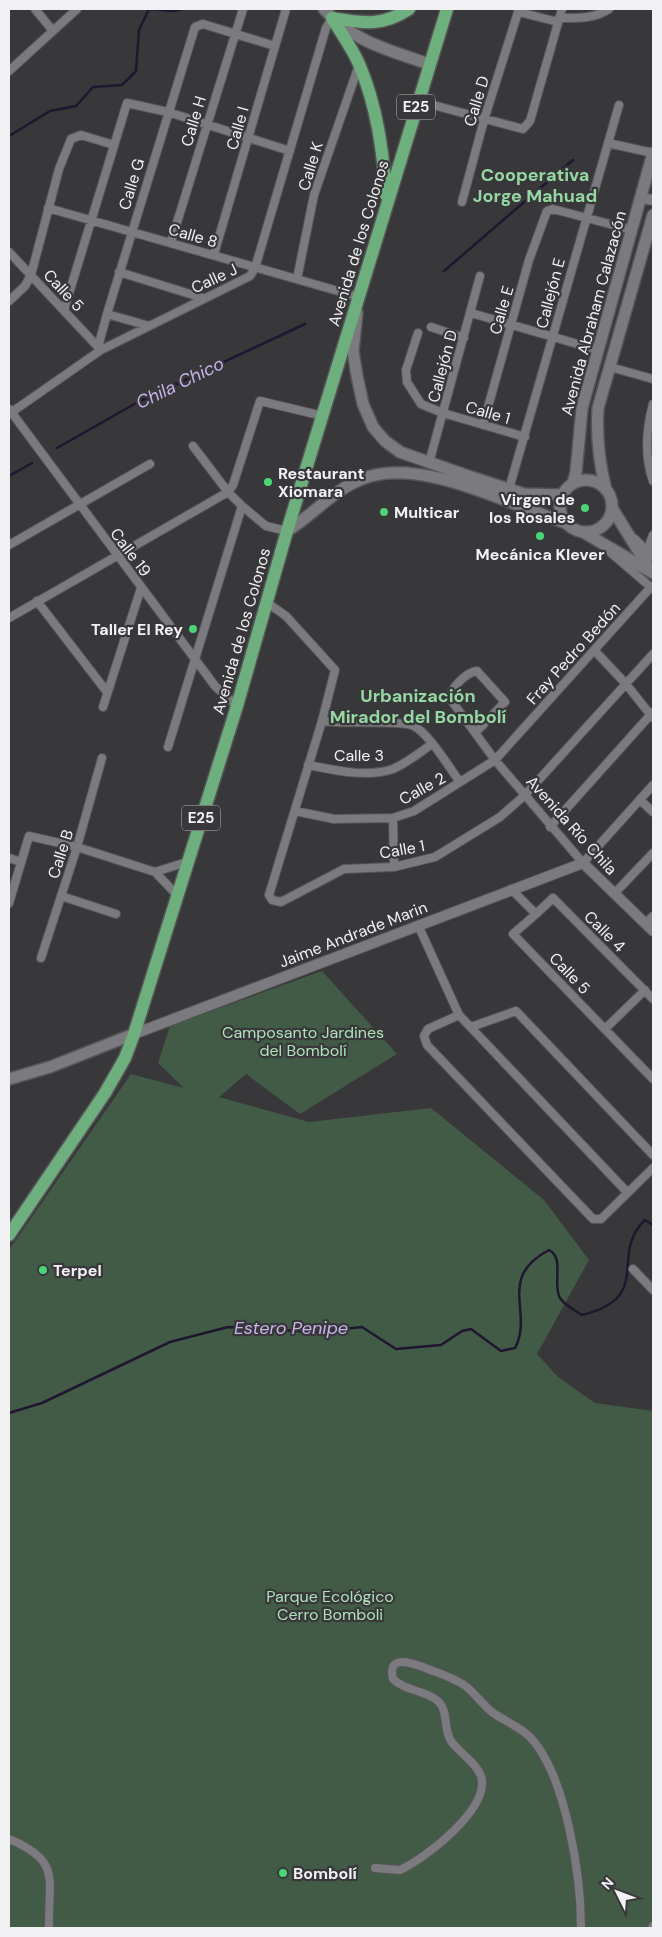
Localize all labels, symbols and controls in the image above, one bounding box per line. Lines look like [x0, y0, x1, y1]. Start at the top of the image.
street label: Calle D [459, 73, 494, 129]
street label: Calle H [176, 93, 211, 149]
road number: E25 [397, 94, 435, 120]
street label: Calle I [221, 104, 254, 152]
street label: Calle K [293, 139, 328, 193]
street label: Calle G [114, 156, 149, 212]
street label: Avenida de los Colonos [323, 158, 394, 329]
district label: Cooperativa Jorge Mahuad [473, 163, 597, 208]
street label: Avenida Abraham Calazacón [556, 209, 631, 418]
street label: Calle 8 [166, 218, 220, 253]
street label: Callejón E [531, 256, 570, 331]
street label: Calle J [188, 259, 241, 298]
street label: Calle 5 [39, 265, 89, 316]
street label: Calle E [485, 283, 518, 337]
street label: Callejón D [423, 328, 462, 405]
water label: Chila Chico [132, 351, 228, 415]
street label: Calle 1 [463, 396, 513, 429]
place label: Restaurant Xiomara [278, 463, 364, 502]
marker: Restaurant Xiomara [262, 476, 274, 488]
place label: Virgen de los Rosales [489, 489, 575, 528]
place label: Multicar [394, 502, 460, 523]
marker: Virgen de los Rosales [579, 502, 591, 514]
marker: Multicar [378, 506, 390, 518]
street label: Calle 19 [105, 524, 156, 581]
marker: Mecánica Klever [534, 530, 546, 542]
place label: Mecánica Klever [476, 544, 605, 565]
street label: Avenida de los Colonos [208, 545, 275, 717]
street label: Fray Pedro Bedón [522, 598, 625, 709]
place label: Taller El Rey [91, 619, 183, 640]
marker: Taller El Rey [187, 623, 199, 635]
district label: Urbanización Mirador del Bombolí [330, 684, 506, 729]
street label: Calle 3 [334, 745, 384, 766]
street label: Calle 2 [395, 767, 449, 810]
street label: Avenida Río Chila [521, 771, 622, 879]
road number: E25 [182, 806, 220, 830]
street label: Calle B [43, 827, 78, 881]
street label: Calle 1 [378, 835, 426, 864]
street label: Jaime Andrade Marin [276, 897, 430, 972]
street label: Calle 4 [579, 906, 630, 957]
street label: Calle 5 [545, 948, 595, 999]
park label: Camposanto Jardines del Bombolí [222, 1022, 384, 1061]
place label: Terpel [53, 1260, 102, 1281]
marker: Terpel [37, 1264, 49, 1276]
water label: Estero Penipe [234, 1316, 348, 1340]
park label: Parque Ecológico Cerro Bomboli [266, 1586, 394, 1625]
place label: Bombolí [293, 1863, 358, 1884]
marker: Bombolí [277, 1867, 289, 1879]
north arrow [592, 1867, 642, 1917]
text: N [597, 1873, 617, 1893]

